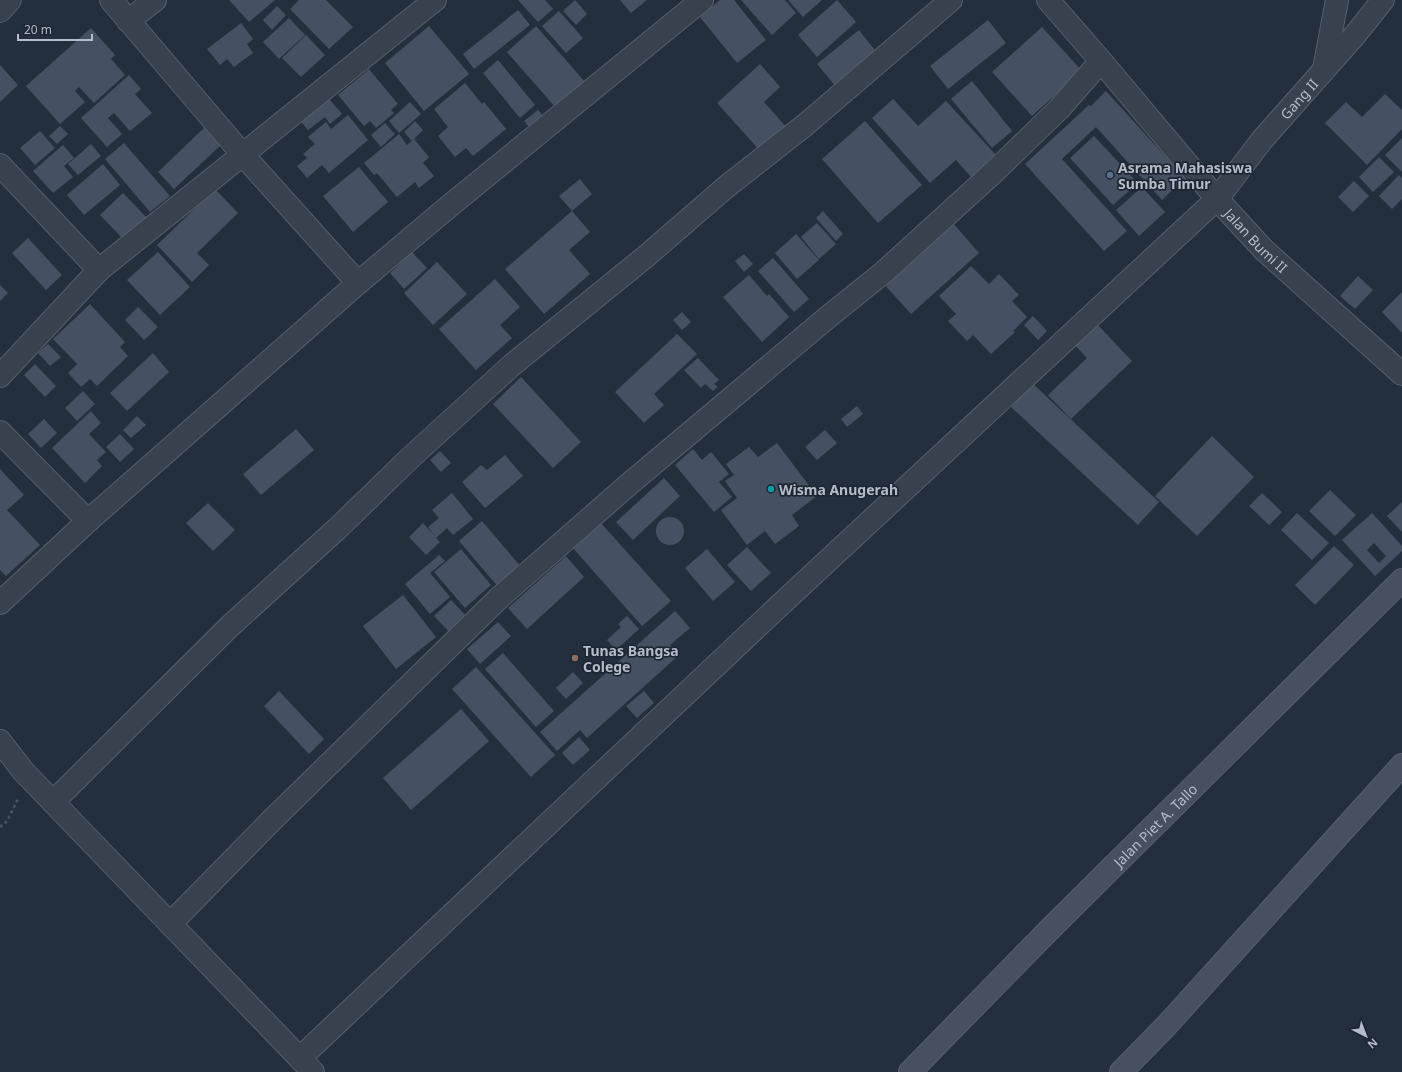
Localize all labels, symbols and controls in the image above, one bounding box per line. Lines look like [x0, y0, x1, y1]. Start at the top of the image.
scale bar [18, 16, 92, 42]
text: 20 m [24, 21, 52, 38]
street label: Gang II [1275, 74, 1322, 123]
place label: Asrama Mahasiswa Sumba Timur [1118, 158, 1252, 193]
marker: Asrama Mahasiswa Sumba Timur [1105, 170, 1115, 180]
street label: Jalan Bumi II [1219, 202, 1292, 277]
place label: Wisma Anugerah [779, 480, 898, 499]
marker: Wisma Anugerah [766, 484, 776, 494]
place label: Tunas Bangsa Colege [583, 641, 679, 676]
marker: Tunas Bangsa Colege [570, 653, 580, 663]
street label: Jalan Piet A. Tallo [1108, 779, 1201, 872]
north arrow [1346, 1016, 1386, 1056]
text: N [1365, 1035, 1381, 1052]

